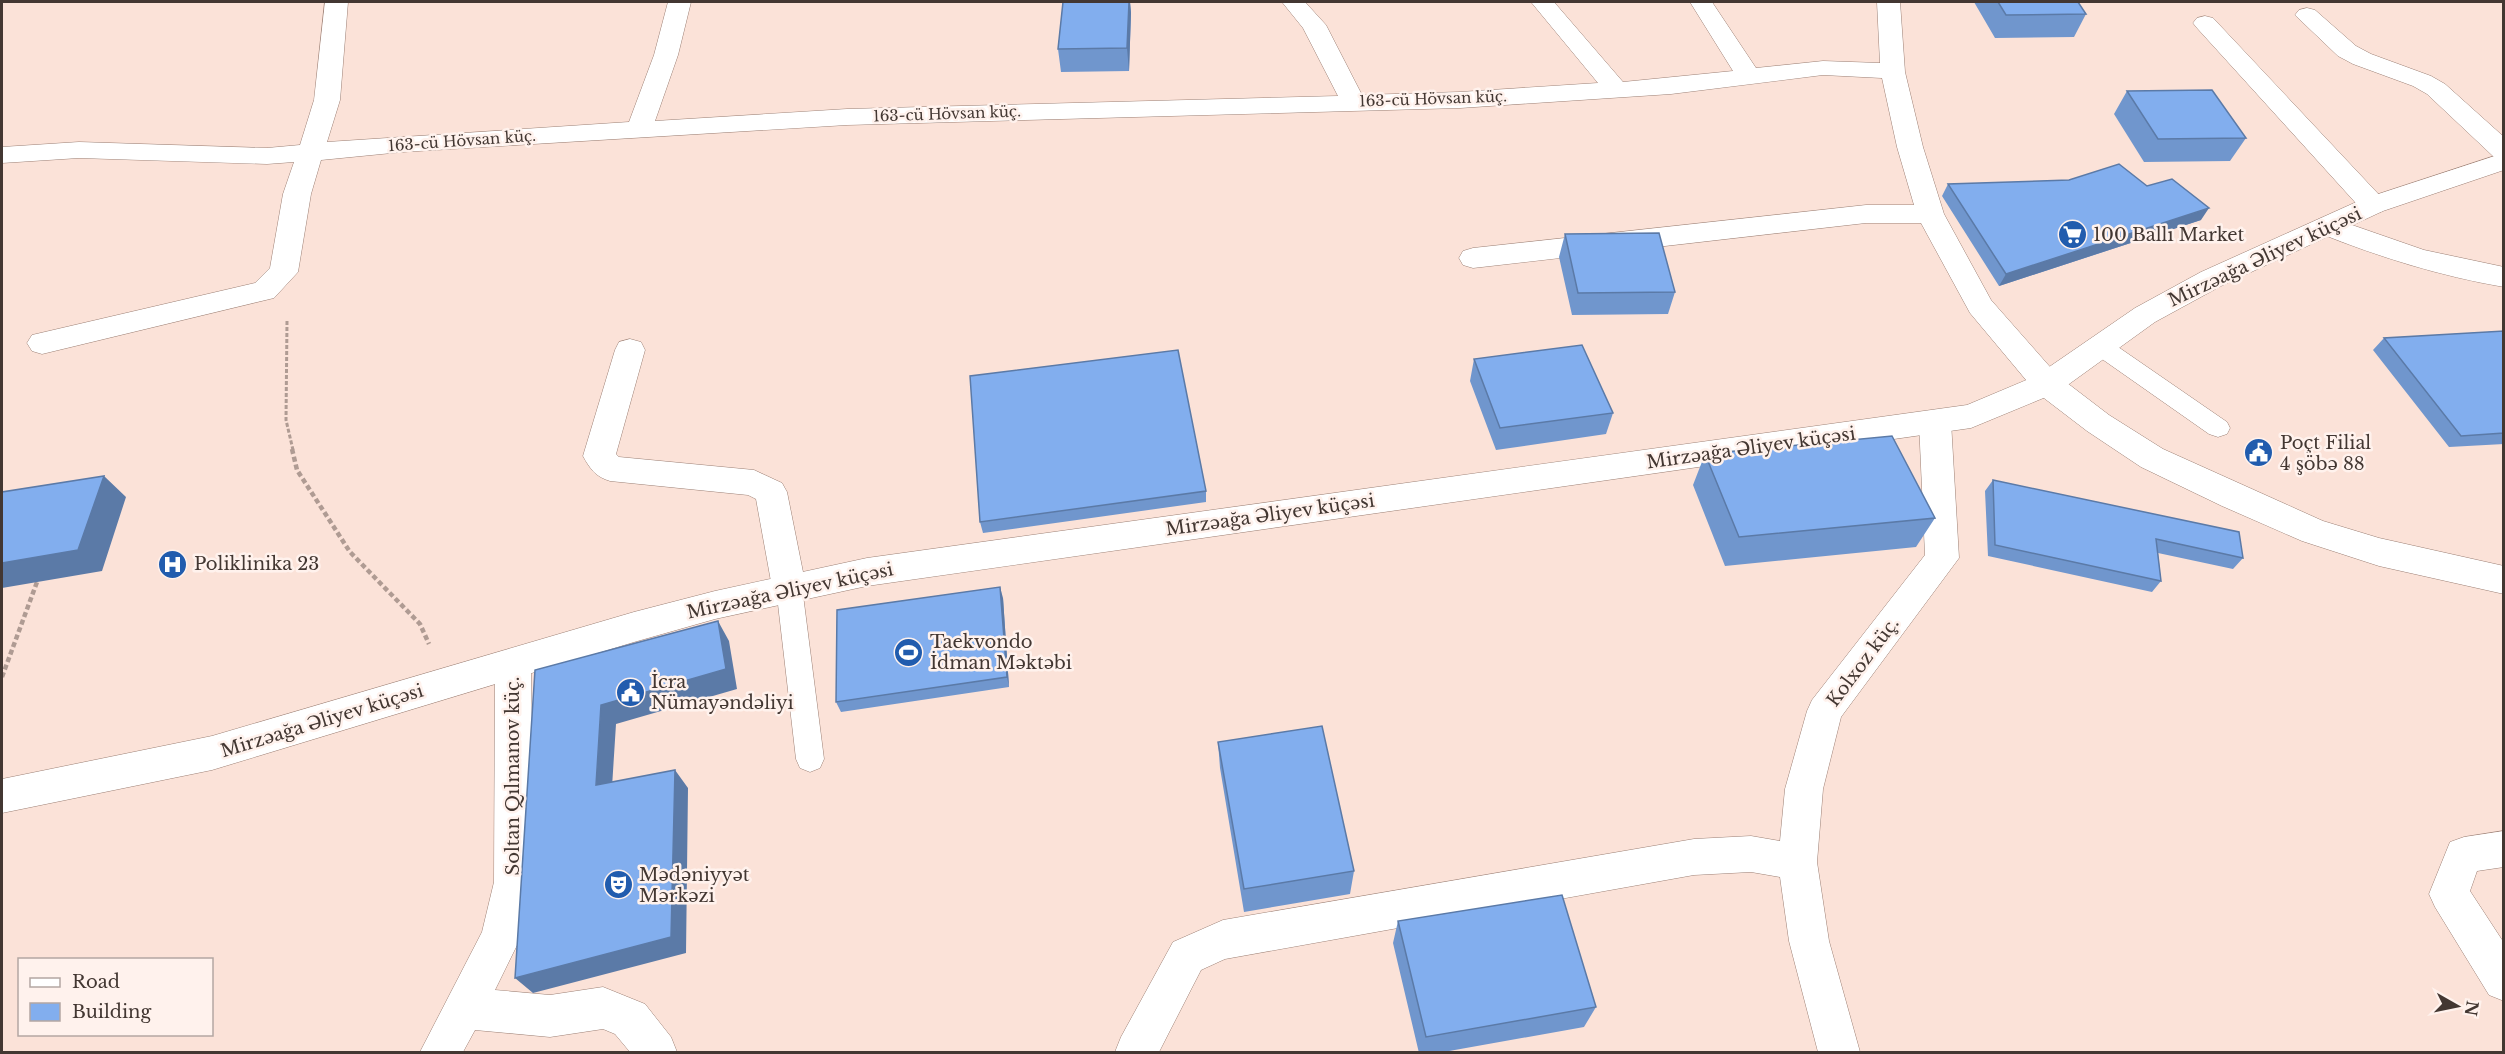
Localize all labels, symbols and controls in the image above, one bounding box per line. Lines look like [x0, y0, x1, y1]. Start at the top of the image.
street label: 163-cü Hövsan küç. [1359, 86, 1507, 111]
street label: 163-cü Hövsan küç. [873, 101, 1021, 126]
street label: 163-cü Hövsan küç. [388, 126, 536, 155]
street label: Mirzəağa Əliyev küçəsi [2165, 202, 2365, 312]
supermarket icon: 100 Ballı Market [2056, 219, 2088, 251]
place label: 100 Ballı Market [2093, 224, 2245, 246]
street label: Mirzəağa Əliyev küçəsi [1645, 422, 1857, 474]
place label: Poçt Filial 4 şöbə 88 [2280, 432, 2371, 475]
public building icon: Poçt Filial 4 şöbə 88 [2243, 437, 2275, 469]
street label: Mirzəağa Əliyev küçəsi [1164, 489, 1376, 541]
hospital icon: Poliklinika 23 [157, 548, 189, 580]
place label: Poliklinika 23 [194, 553, 319, 575]
street label: Mirzəağa Əliyev küçəsi [685, 558, 895, 624]
street label: Kolxoz küç. [1822, 613, 1904, 711]
place label: Taekvondo İdman Məktəbi [930, 631, 1072, 674]
sports icon: Taekvondo İdman Məktəbi [893, 636, 925, 668]
place label: İcra Nümayəndəliyi [651, 670, 794, 714]
public building icon: İcra Nümayəndəliyi [614, 676, 646, 708]
street label: Soltan Qılmanov küç. [502, 677, 524, 875]
street label: Mirzəağa Əliyev küçəsi [218, 680, 426, 762]
place label: Mədəniyyət Mərkəzi [639, 864, 750, 907]
theatre icon: Mədəniyyət Mərkəzi [602, 869, 634, 901]
legend [18, 958, 213, 1036]
text: Road [72, 971, 120, 993]
north arrow [2427, 976, 2487, 1036]
text: N [2461, 999, 2483, 1017]
text: Building [72, 1001, 151, 1023]

